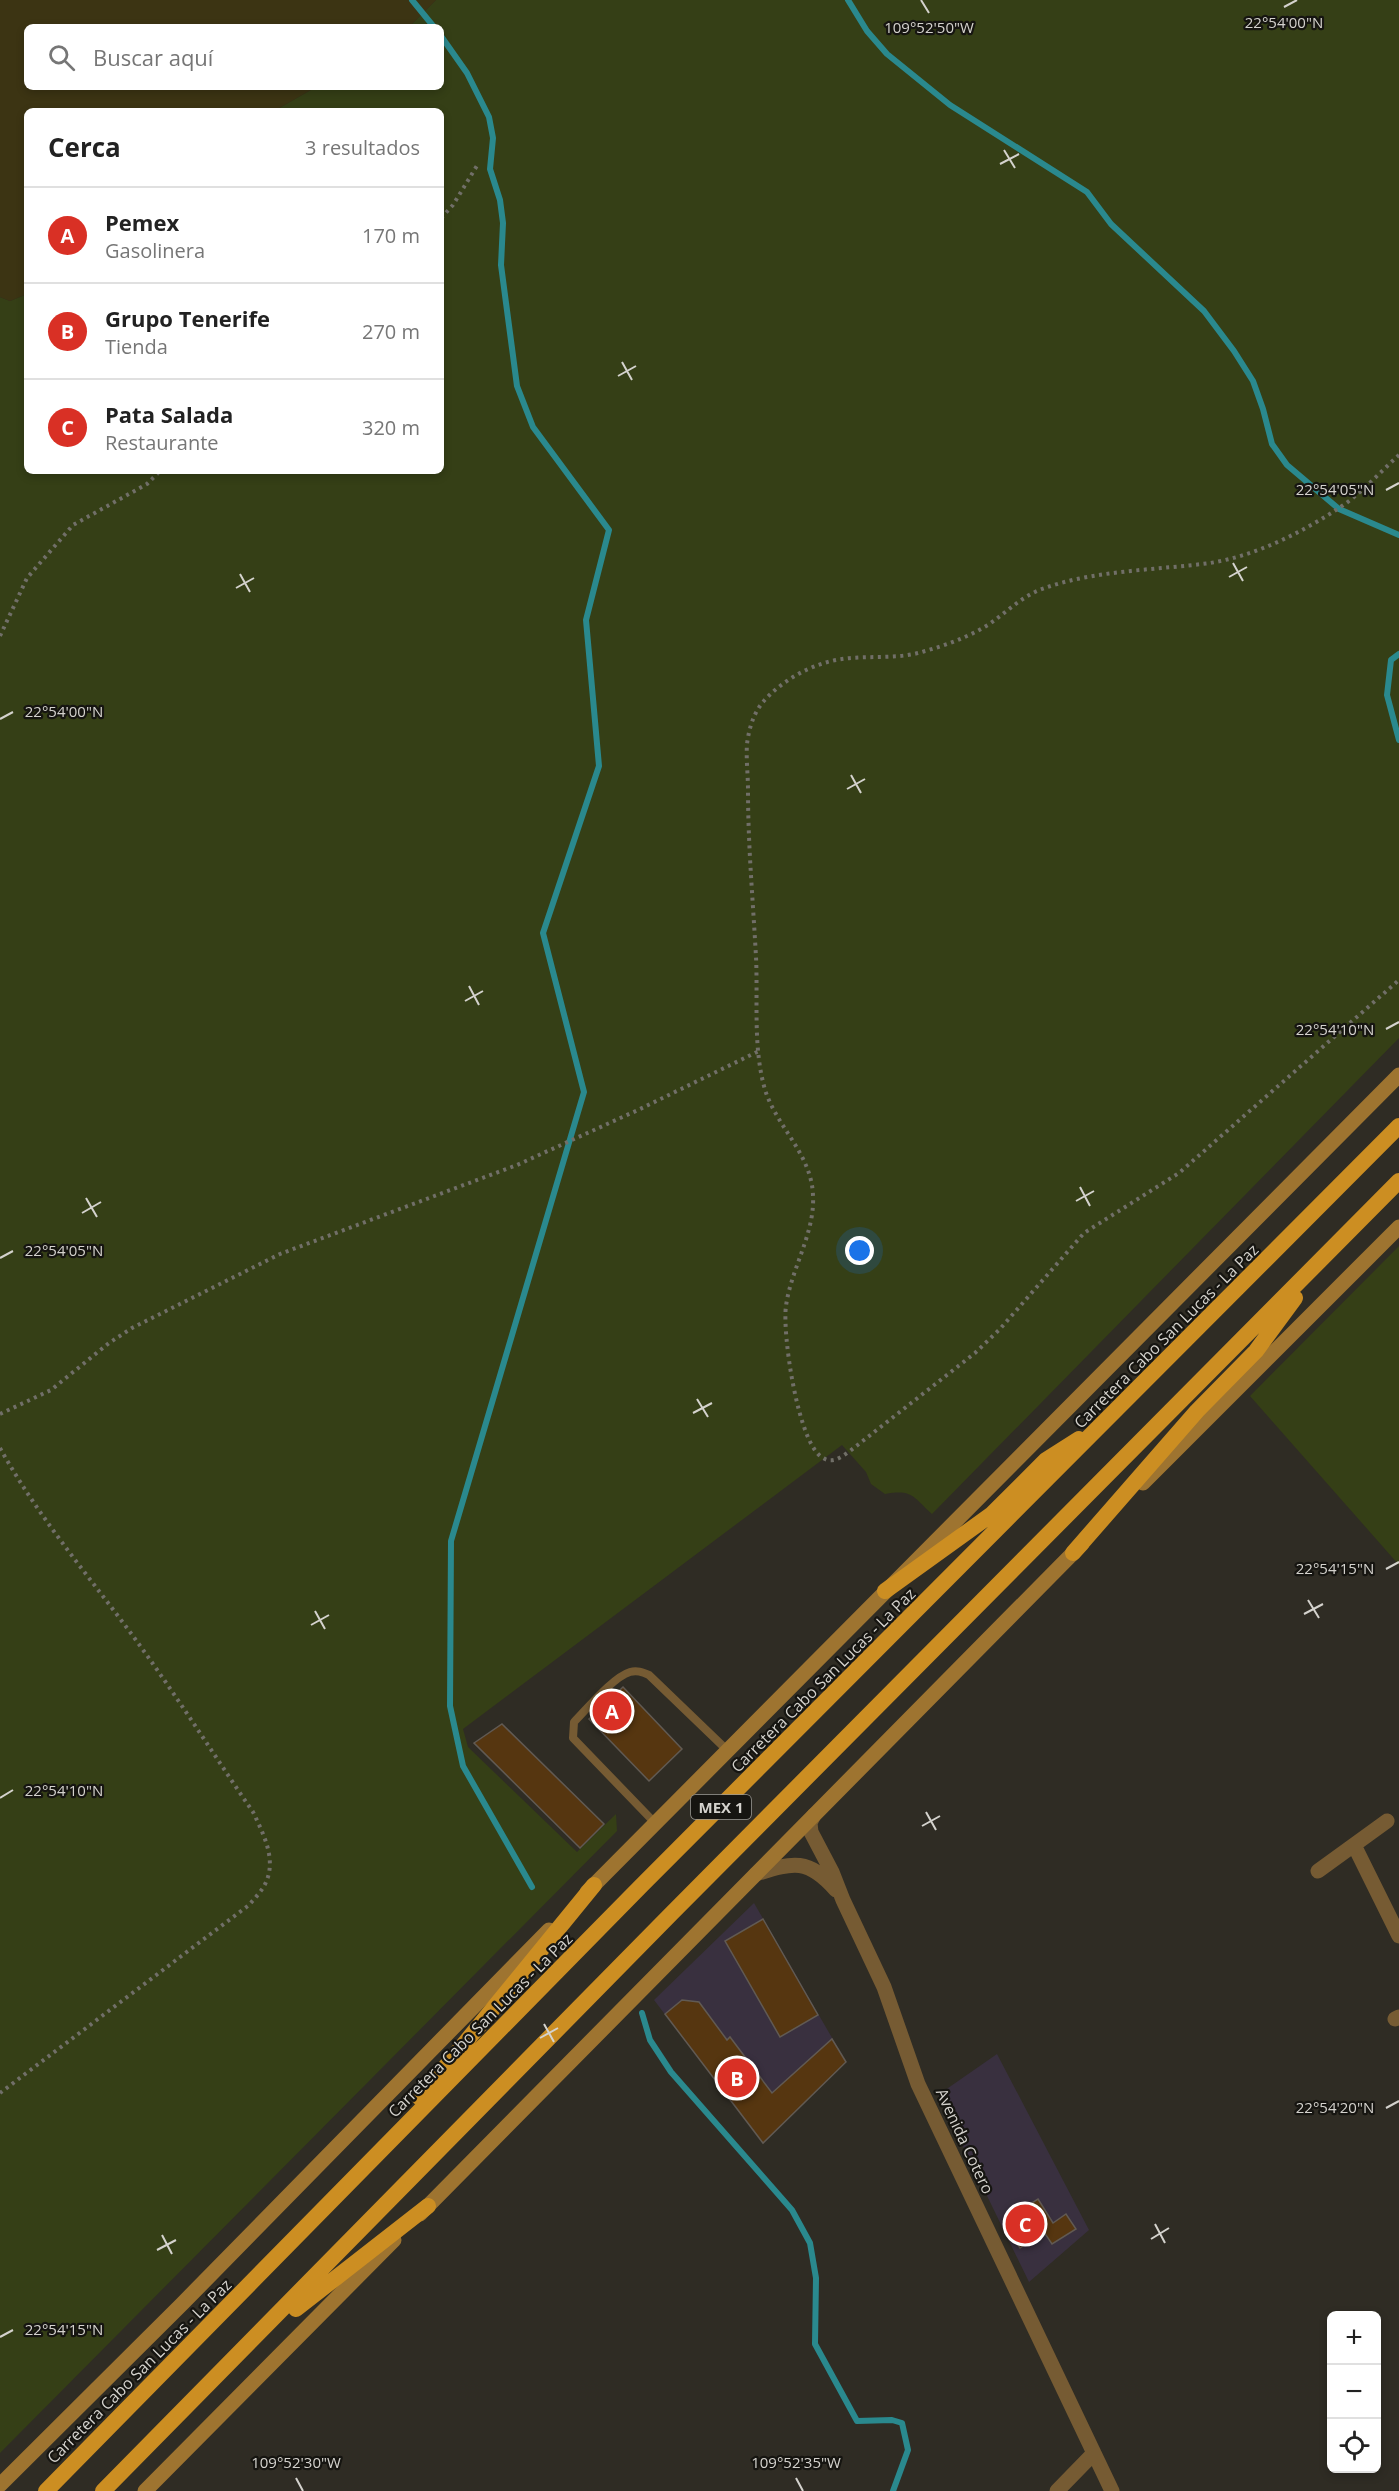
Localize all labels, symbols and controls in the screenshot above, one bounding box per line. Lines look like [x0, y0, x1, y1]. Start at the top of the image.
text: 22°54'00"N [1245, 12, 1323, 32]
text: 109°52'50"W [884, 17, 974, 37]
search box [24, 24, 444, 90]
icon: search [45, 41, 78, 74]
text: Buscar aquí [93, 42, 213, 72]
text: Cerca [48, 129, 121, 165]
text: 3 resultados [305, 134, 420, 161]
text: Pemex [105, 207, 179, 237]
text: A [61, 222, 74, 249]
text: 170 m [362, 222, 420, 249]
text: Gasolinera [105, 237, 205, 264]
text: Grupo Tenerife [105, 303, 270, 333]
text: B [61, 318, 74, 345]
text: 270 m [362, 318, 420, 345]
text: Tienda [105, 333, 168, 360]
text: Pata Salada [105, 399, 233, 429]
text: C [61, 414, 74, 441]
text: 320 m [362, 414, 420, 441]
text: Restaurante [105, 429, 219, 456]
text: 22°54'05"N [1296, 479, 1374, 499]
text: 22°54'00"N [25, 701, 103, 721]
text: 22°54'10"N [1296, 1019, 1374, 1039]
your location [845, 1236, 874, 1265]
street label: Carretera Cabo San Lucas - La Paz [1069, 1239, 1263, 1433]
text: 22°54'05"N [25, 1240, 103, 1260]
text: 22°54'15"N [1296, 1558, 1374, 1578]
street label: Carretera Cabo San Lucas - La Paz [726, 1583, 920, 1777]
pin: A [592, 1688, 632, 1734]
text: 22°54'10"N [25, 1780, 103, 1800]
road number: MEX 1 [691, 1795, 751, 1819]
street label: Carretera Cabo San Lucas - La Paz [383, 1928, 577, 2122]
pin: B [718, 2056, 756, 2100]
street label: Avenida Cotero [931, 2085, 999, 2197]
text: 22°54'20"N [1296, 2097, 1374, 2117]
pin: C [1006, 2202, 1044, 2246]
street label: Carretera Cabo San Lucas - La Paz [42, 2274, 236, 2468]
map controls [1327, 2311, 1381, 2473]
button: + [1327, 2311, 1381, 2365]
text: 22°54'15"N [25, 2319, 103, 2339]
button: − [1327, 2365, 1381, 2419]
button: locate [1327, 2419, 1381, 2473]
text: 109°52'30"W [251, 2452, 341, 2472]
text: 109°52'35"W [751, 2452, 841, 2472]

